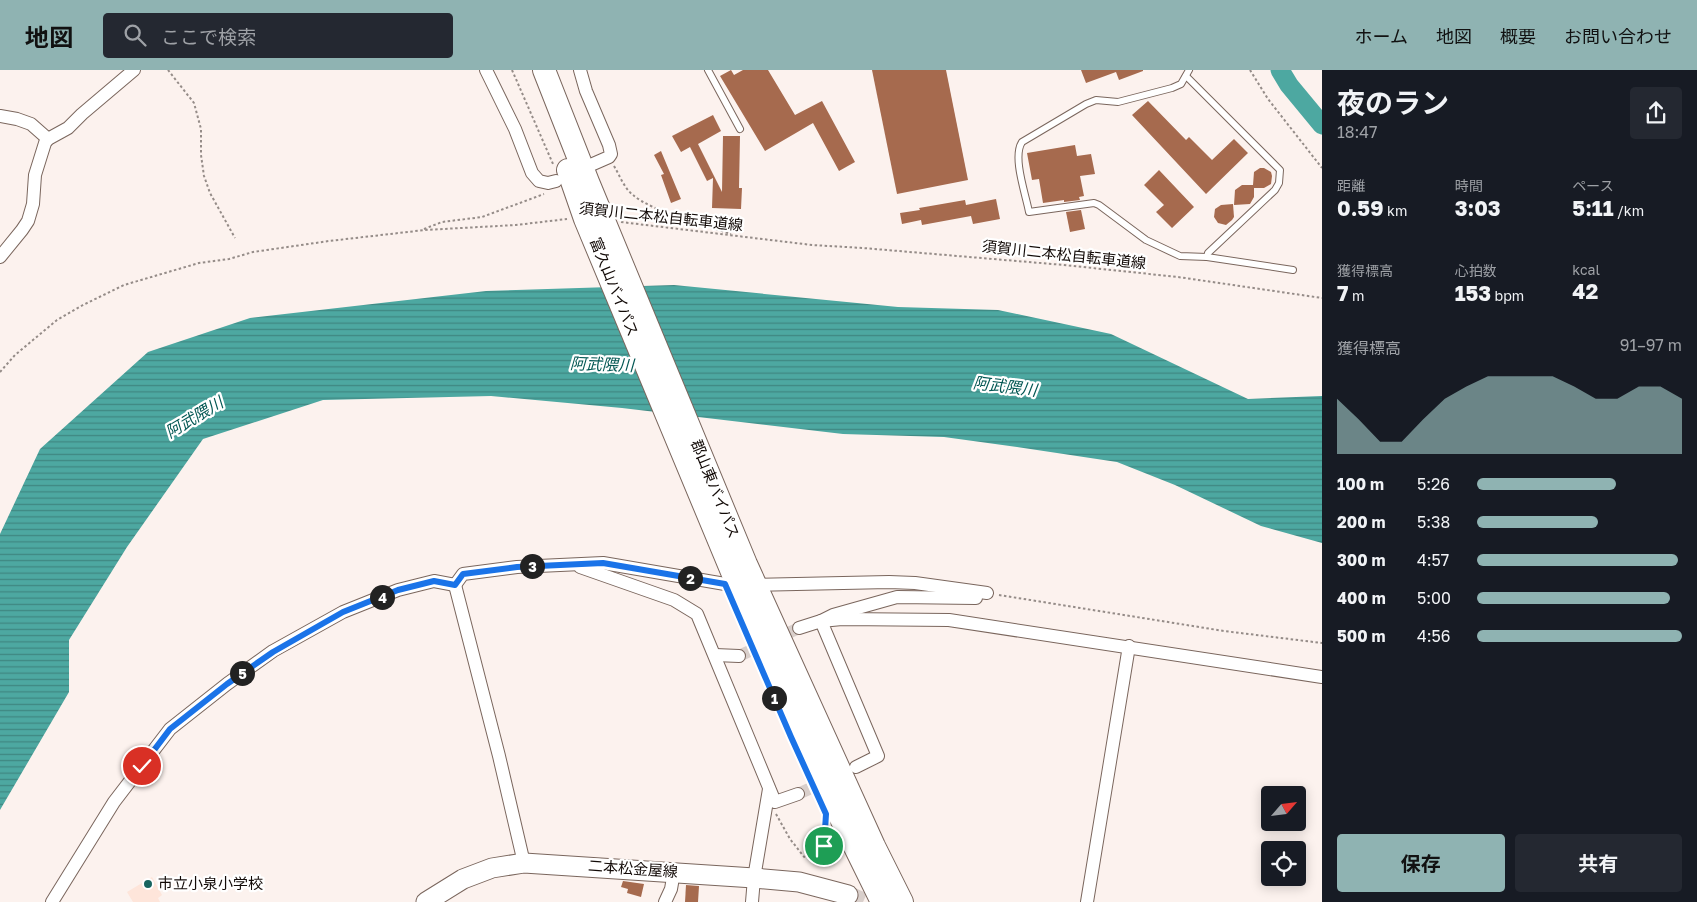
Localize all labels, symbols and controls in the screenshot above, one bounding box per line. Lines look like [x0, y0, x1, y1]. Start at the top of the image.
search box [103, 13, 453, 58]
icon: search [121, 21, 149, 49]
text: 地図 [25, 22, 73, 51]
text: ここで検索 [161, 25, 256, 48]
text: ホーム [1355, 25, 1408, 47]
text: 地図 [1436, 25, 1472, 47]
text: 概要 [1500, 25, 1536, 47]
text: お問い合わせ [1564, 25, 1672, 47]
text: 夜のラン [1337, 86, 1449, 119]
button: share [1630, 87, 1682, 139]
text: 18:47 [1337, 122, 1378, 142]
text: 距離 [1337, 177, 1365, 194]
text: 時間 [1455, 177, 1483, 194]
text: ペース [1572, 177, 1614, 194]
text: 0.59 [1337, 195, 1384, 221]
text: 3:03 [1455, 195, 1501, 221]
text: 5:11 [1572, 195, 1614, 221]
street label: 須賀川二本松自転車道線 [578, 198, 744, 234]
text: km [1384, 202, 1407, 219]
text: /km [1614, 202, 1644, 219]
street label: 富久山バイパス [587, 235, 643, 339]
street label: 須賀川二本松自転車道線 [981, 236, 1147, 272]
text: kcal [1572, 261, 1600, 278]
text: 獲得標高 [1337, 262, 1393, 279]
text: 心拍数 [1455, 262, 1497, 279]
text: 42 [1572, 278, 1598, 304]
text: 7 [1337, 280, 1348, 306]
text: 153 [1455, 280, 1491, 306]
text: m [1348, 287, 1364, 304]
text: bpm [1491, 287, 1524, 304]
text: 91–97 m [1620, 335, 1682, 355]
text: 獲得標高 [1337, 338, 1401, 358]
water label: 阿武隈川 [570, 353, 636, 375]
water label: 阿武隈川 [972, 372, 1040, 400]
water label: 阿武隈川 [161, 391, 228, 442]
street label: 郡山東バイパス [688, 437, 744, 541]
text: 100 m [1337, 474, 1384, 494]
text: 5:26 [1417, 474, 1450, 494]
text: 200 m [1337, 512, 1386, 532]
text: 5:38 [1417, 512, 1450, 532]
text: 300 m [1337, 550, 1386, 570]
text: 4:57 [1417, 550, 1449, 570]
pin: 3 [520, 554, 544, 578]
text: 3 [528, 558, 537, 575]
pin: 2 [678, 566, 702, 590]
text: 2 [686, 570, 695, 587]
pin: 4 [370, 584, 394, 610]
text: 400 m [1337, 588, 1386, 608]
text: 5:00 [1417, 588, 1451, 608]
text: 4 [378, 589, 387, 606]
text: 500 m [1337, 626, 1386, 646]
text: 4:56 [1417, 626, 1451, 646]
pin: 5 [230, 660, 254, 686]
text: 5 [238, 665, 247, 682]
pin: 1 [762, 686, 786, 710]
text: 1 [771, 690, 778, 707]
pin [121, 745, 163, 787]
icon: check [128, 752, 156, 780]
north arrow [1261, 786, 1306, 831]
map controls [1261, 786, 1306, 886]
pin [803, 825, 845, 867]
icon: arrive [810, 832, 838, 860]
button: 保存 [1337, 834, 1505, 892]
button: 共有 [1515, 834, 1682, 892]
button: locate [1261, 841, 1306, 886]
street label: 二本松金屋線 [588, 856, 679, 880]
place label: 市立小泉小学校 [158, 874, 263, 892]
marker: 市立小泉小学校 [142, 878, 154, 890]

